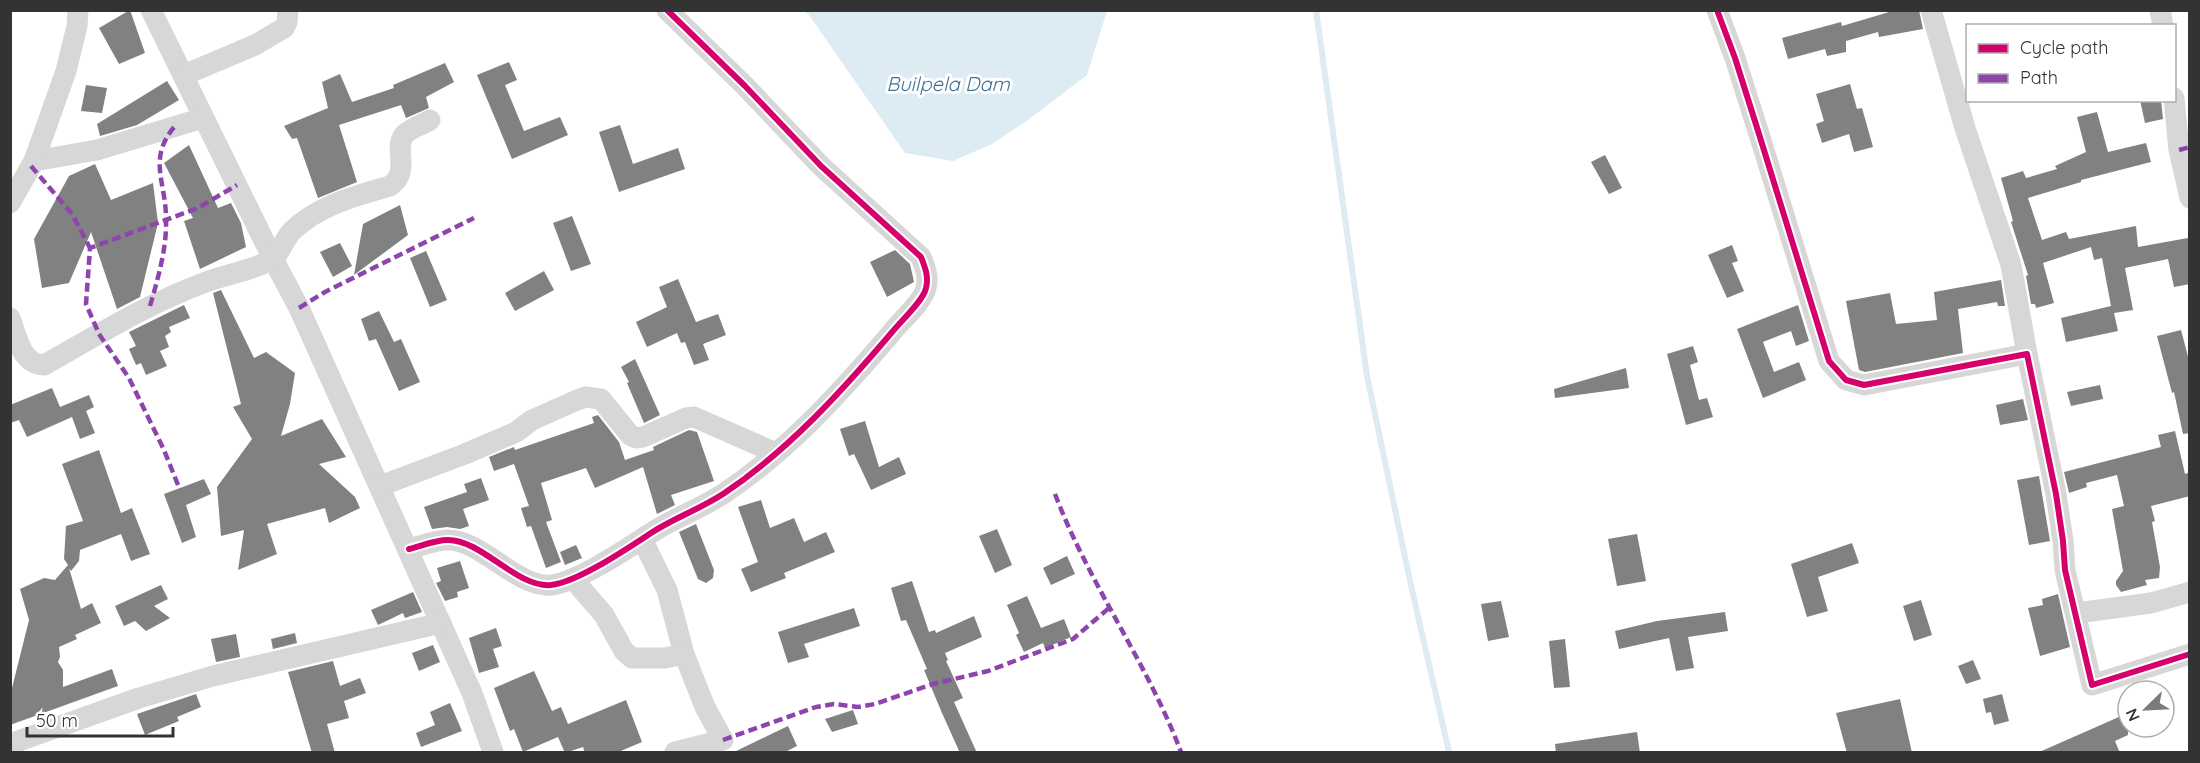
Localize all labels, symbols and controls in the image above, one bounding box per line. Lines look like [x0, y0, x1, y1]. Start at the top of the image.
legend [1966, 24, 2176, 102]
text: Cycle path [2020, 36, 2108, 59]
text: Path [2020, 66, 2058, 89]
water label: Builpela Dam [886, 71, 1011, 96]
north arrow [2116, 679, 2176, 739]
scale bar [27, 700, 172, 738]
text: N [2121, 706, 2144, 725]
text: 50 m [36, 709, 78, 732]

